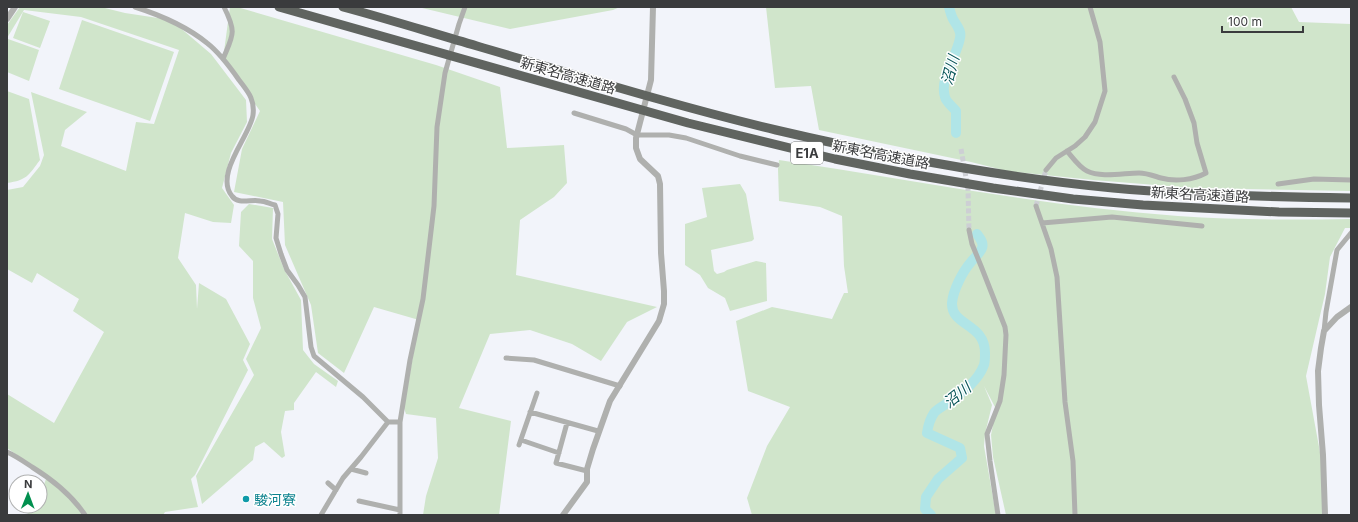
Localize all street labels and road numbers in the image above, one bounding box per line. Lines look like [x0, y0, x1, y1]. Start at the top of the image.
street label: 新東名高速道路 [519, 53, 617, 97]
street label: 新東名高速道路 [831, 136, 931, 172]
road number: E1A [791, 142, 823, 164]
street label: 新東名高速道路 [1151, 183, 1249, 205]

